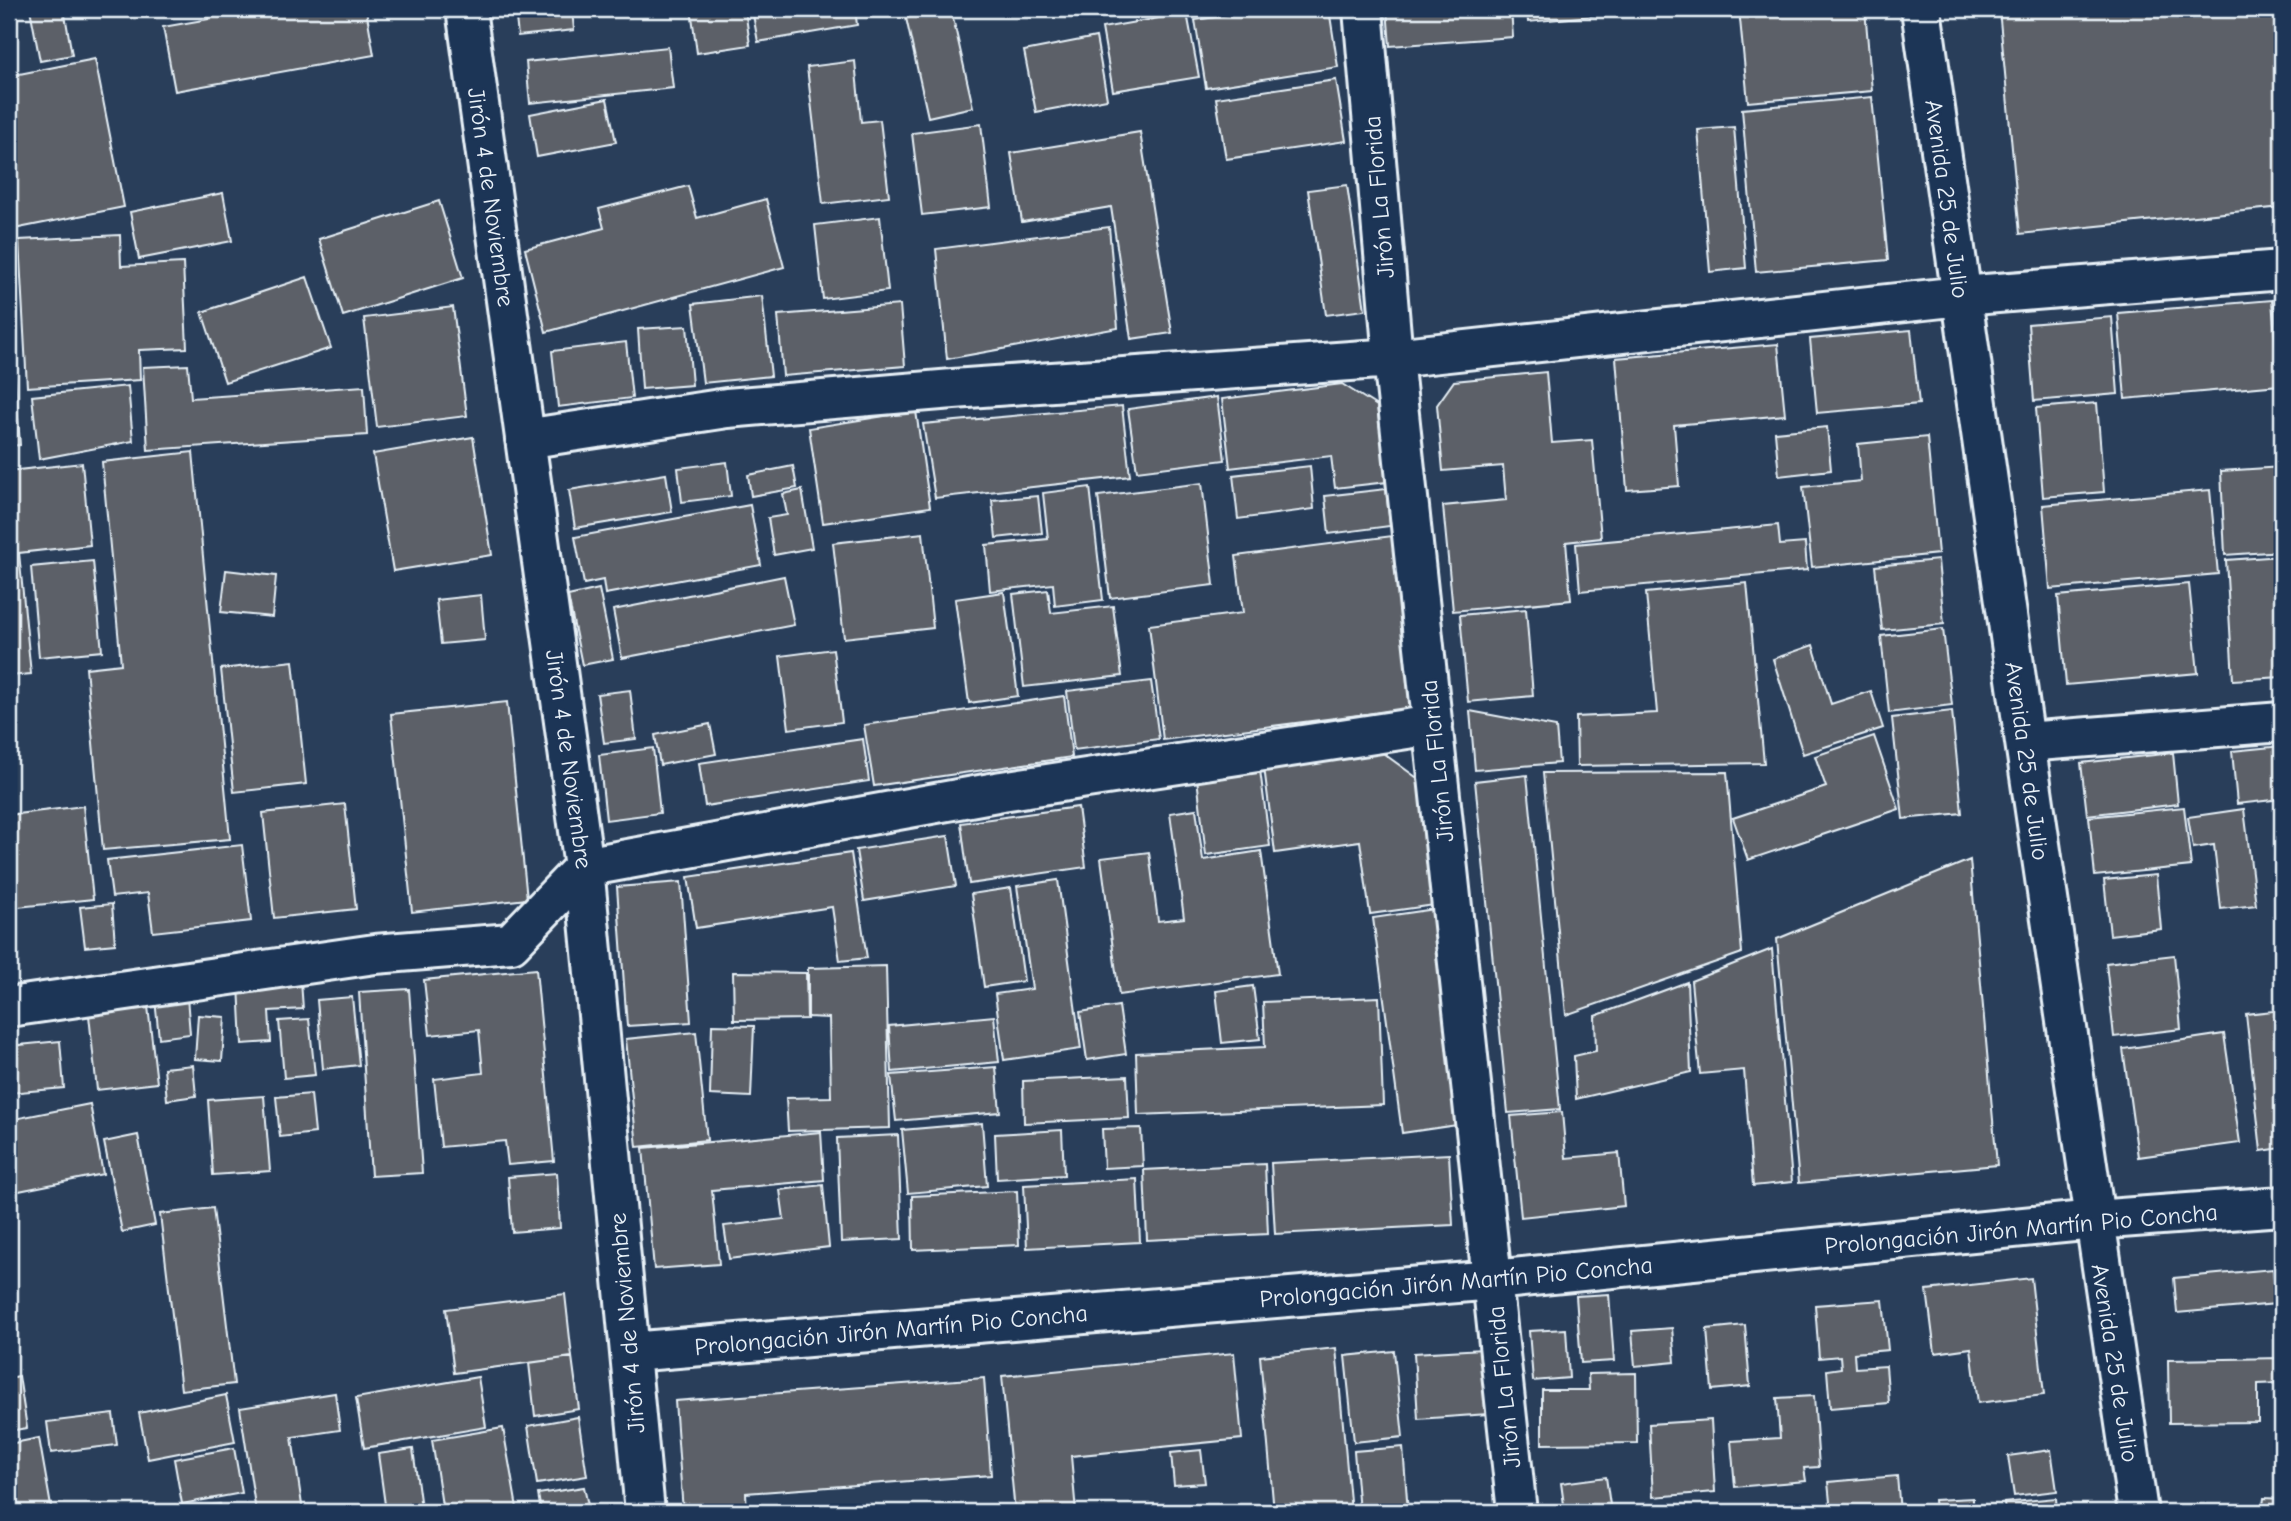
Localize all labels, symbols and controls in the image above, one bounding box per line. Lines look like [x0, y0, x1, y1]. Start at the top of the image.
street label: Jirón 4 de Noviembre [462, 86, 520, 308]
street label: Avenida 25 de Julio [1919, 98, 1975, 300]
street label: Jirón La Florida [1358, 115, 1400, 279]
street label: Jirón 4 de Noviembre [540, 648, 598, 870]
street label: Avenida 25 de Julio [1999, 660, 2055, 862]
street label: Jirón La Florida [1415, 678, 1459, 844]
street label: Prolongación Jirón Martín Pio Concha [1823, 1198, 2219, 1260]
street label: Jirón 4 de Noviembre [603, 1212, 651, 1434]
street label: Prolongación Jirón Martín Pio Concha [1258, 1251, 1654, 1313]
street label: Avenida 25 de Julio [2086, 1262, 2144, 1464]
street label: Prolongación Jirón Martín Pio Concha [693, 1299, 1089, 1361]
street label: Jirón La Florida [1482, 1304, 1526, 1470]

